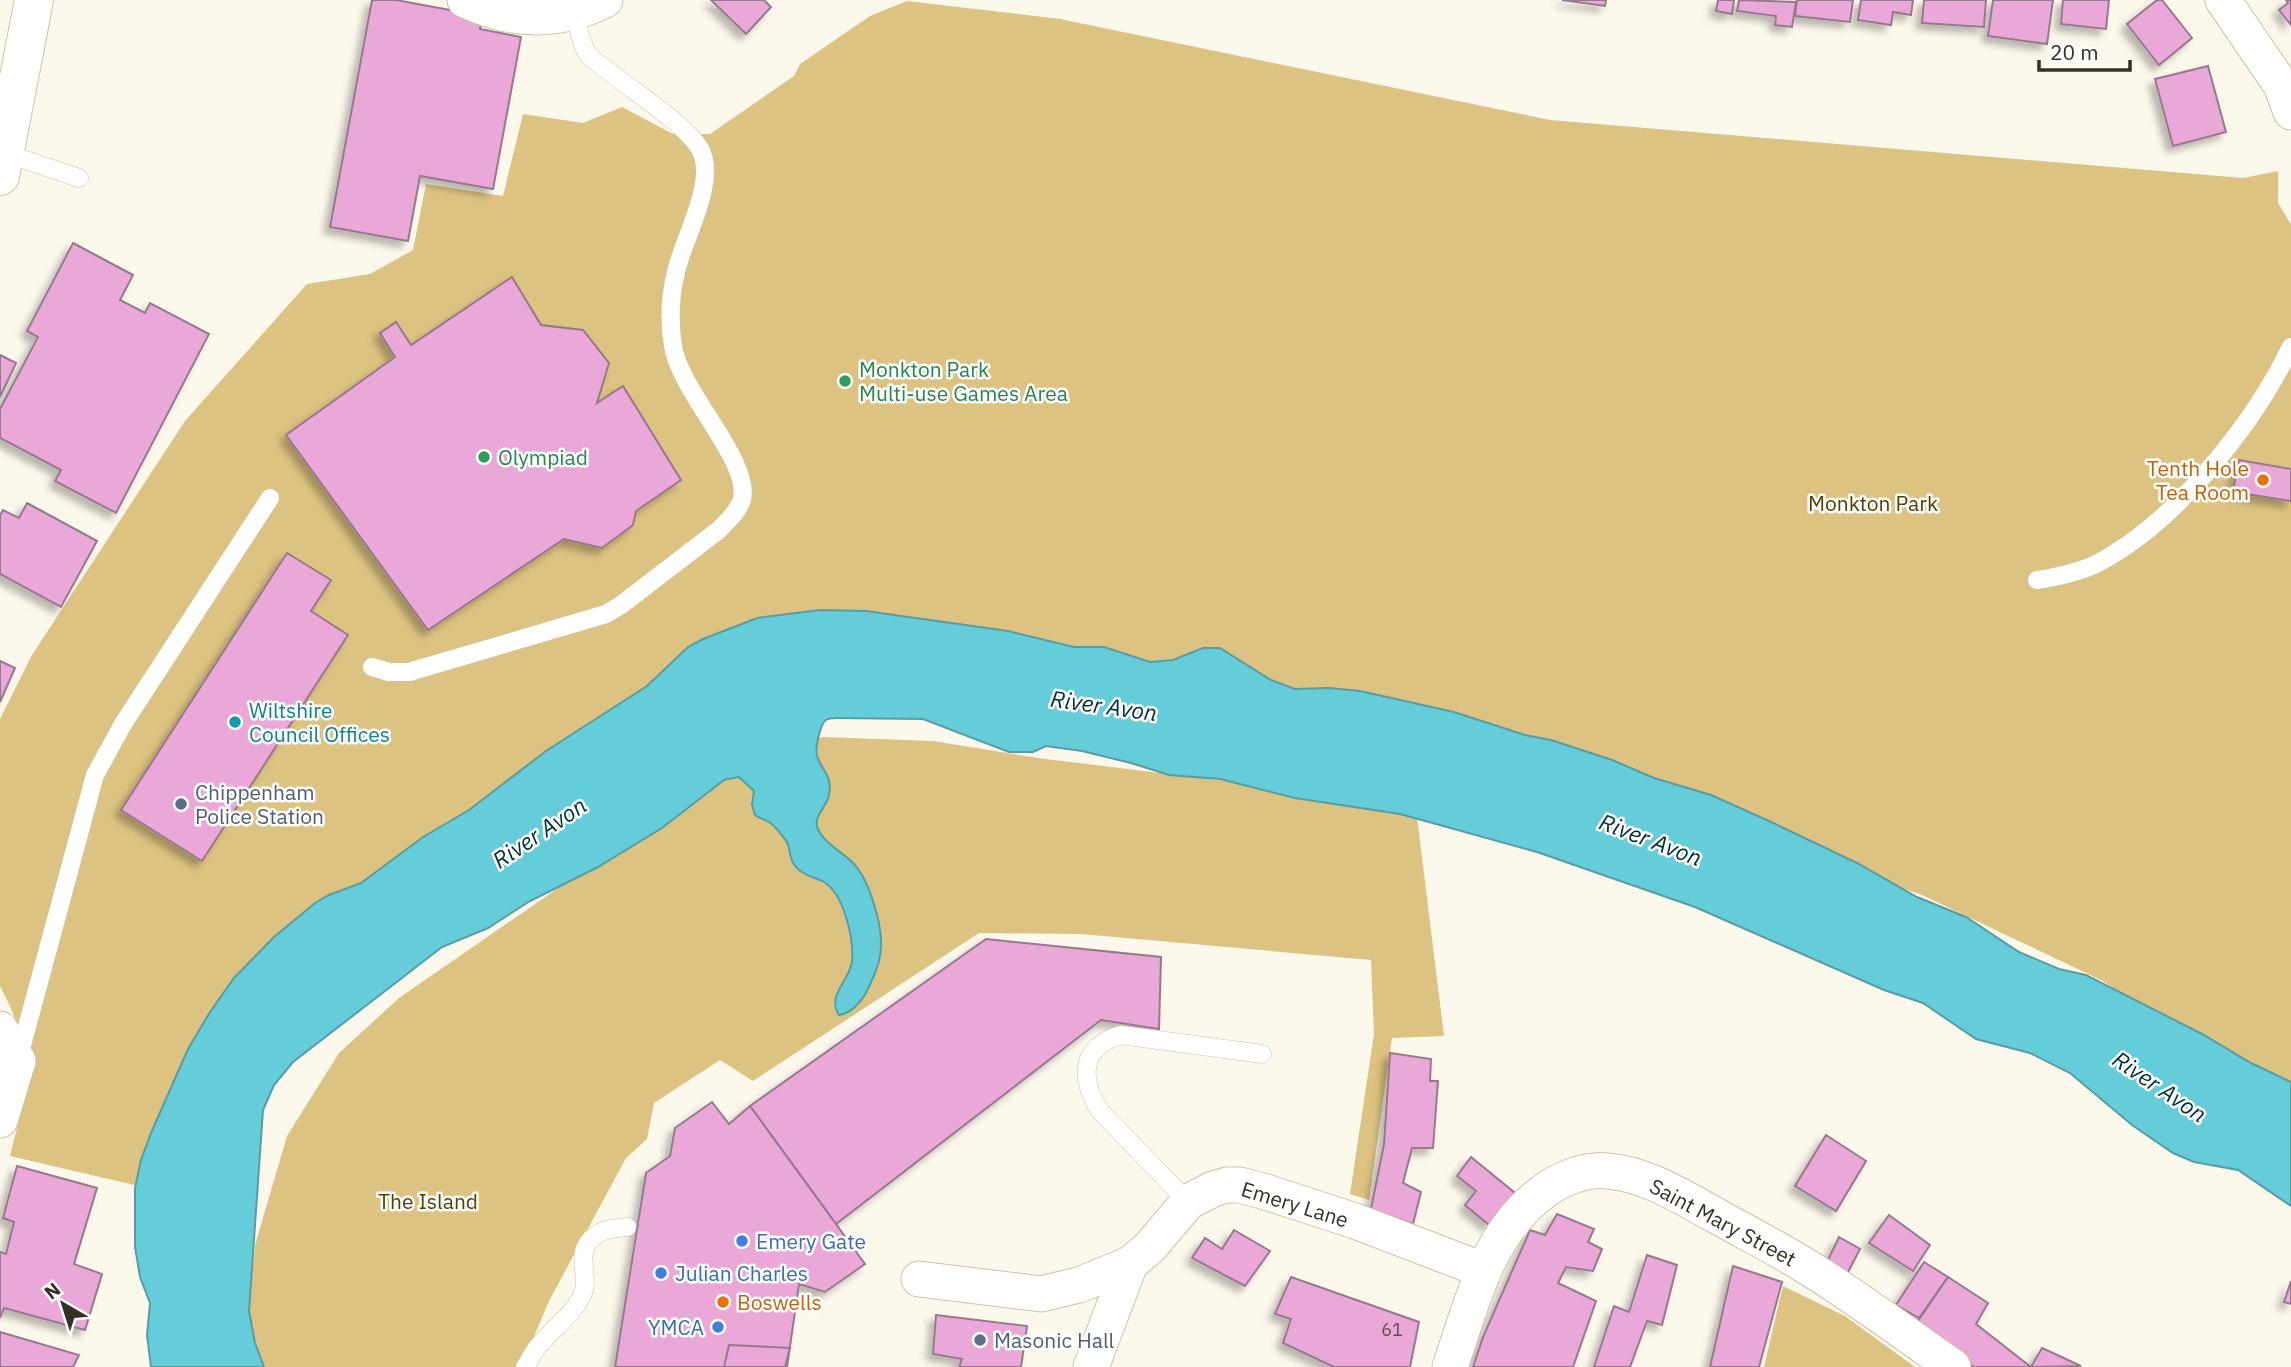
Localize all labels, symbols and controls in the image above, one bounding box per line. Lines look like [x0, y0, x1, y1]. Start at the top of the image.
scale bar [2039, 28, 2130, 72]
text: 20 m [2050, 38, 2099, 66]
place label: Monkton Park Multi-use Games Area [859, 355, 1068, 407]
marker: Monkton Park Multi-use Games Area [837, 373, 853, 389]
place label: Olympiad [498, 443, 588, 471]
marker: Olympiad [476, 449, 492, 465]
place label: Tenth Hole Tea Room [2147, 454, 2249, 506]
marker: Tenth Hole Tea Room [2255, 472, 2271, 488]
park label: Monkton Park [1808, 489, 1938, 517]
water label: River Avon [1049, 683, 1159, 727]
place label: Wiltshire Council Offices [249, 696, 390, 748]
marker: Wiltshire Council Offices [227, 714, 243, 730]
place label: Chippenham Police Station [195, 778, 324, 830]
water label: River Avon [486, 790, 592, 874]
marker: Chippenham Police Station [173, 796, 189, 812]
water label: River Avon [1595, 806, 1707, 872]
water label: River Avon [2107, 1044, 2213, 1128]
street label: Saint Mary Street [1645, 1172, 1801, 1272]
street label: Emery Lane [1238, 1174, 1352, 1234]
park label: The Island [378, 1187, 478, 1215]
place label: Emery Gate [756, 1227, 866, 1255]
marker: Emery Gate [734, 1233, 750, 1249]
place label: Julian Charles [675, 1259, 808, 1287]
marker: Julian Charles [653, 1265, 669, 1281]
north arrow [28, 1269, 98, 1339]
text: N [39, 1277, 65, 1304]
place label: Boswells [737, 1288, 822, 1316]
marker: Boswells [715, 1294, 731, 1310]
place label: YMCA [648, 1313, 704, 1341]
house number: 61 [1381, 1318, 1403, 1341]
marker: YMCA [710, 1319, 726, 1335]
place label: Masonic Hall [994, 1326, 1115, 1354]
marker: Masonic Hall [972, 1332, 988, 1348]

